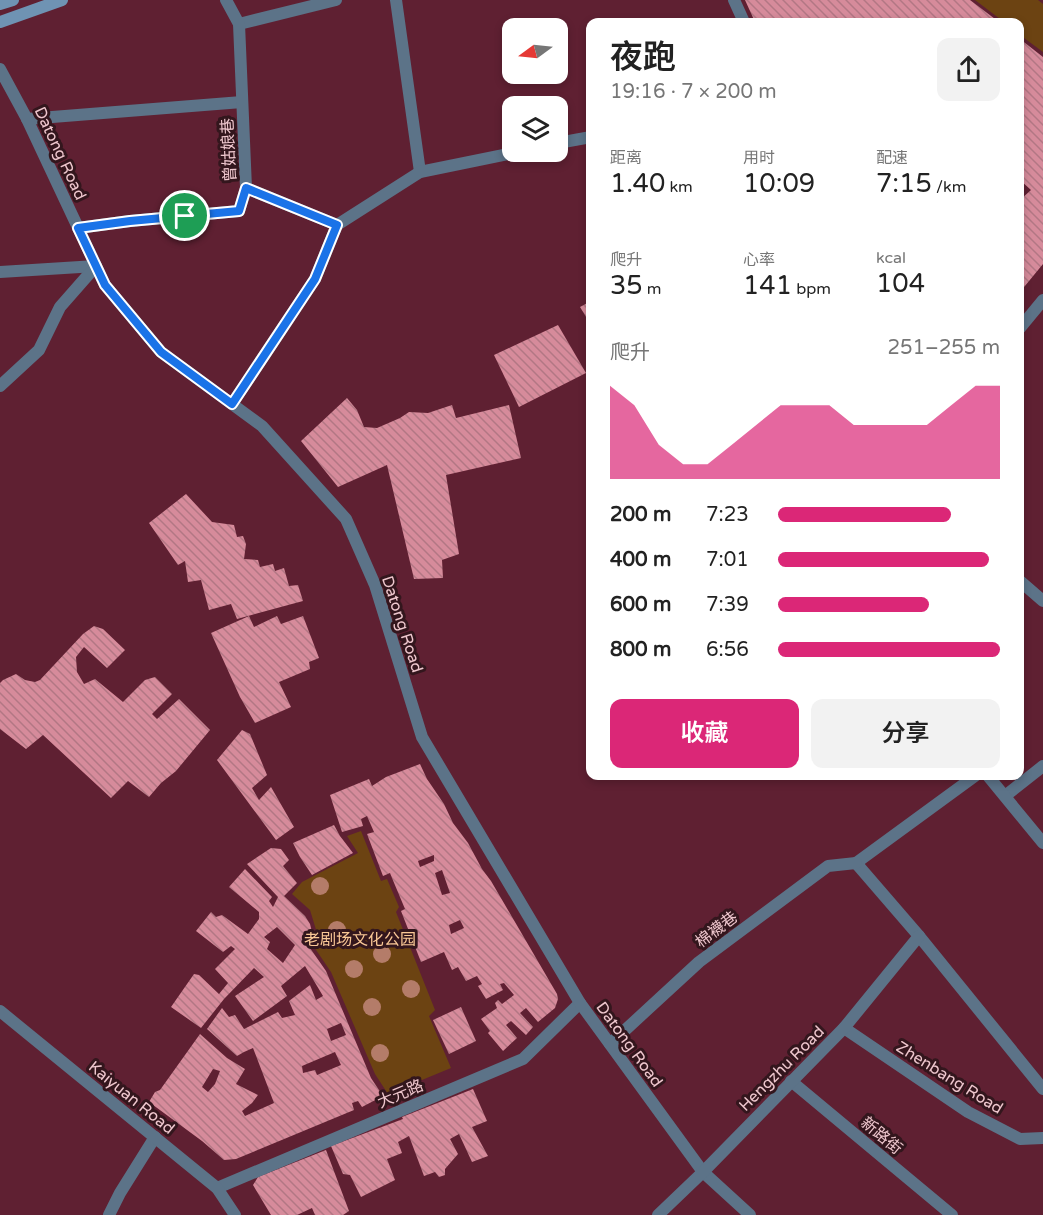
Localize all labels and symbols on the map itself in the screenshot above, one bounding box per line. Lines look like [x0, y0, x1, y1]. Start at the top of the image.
north arrow [502, 18, 568, 84]
street label: Datong Road [30, 104, 90, 203]
street label: 曾姑娘巷 [217, 117, 241, 182]
pin [159, 190, 210, 241]
street label: Datong Road [377, 573, 427, 675]
street label: 棉襪巷 [691, 907, 742, 952]
park label: 老剧场文化公园 [304, 930, 416, 950]
street label: Datong Road [592, 998, 667, 1091]
street label: Hengzhu Road [735, 1022, 829, 1116]
street label: Zhenbang Road [892, 1037, 1007, 1119]
street label: Kaiyuan Road [84, 1057, 179, 1139]
street label: 大元路 [374, 1075, 426, 1113]
street label: 新路街 [857, 1113, 906, 1159]

